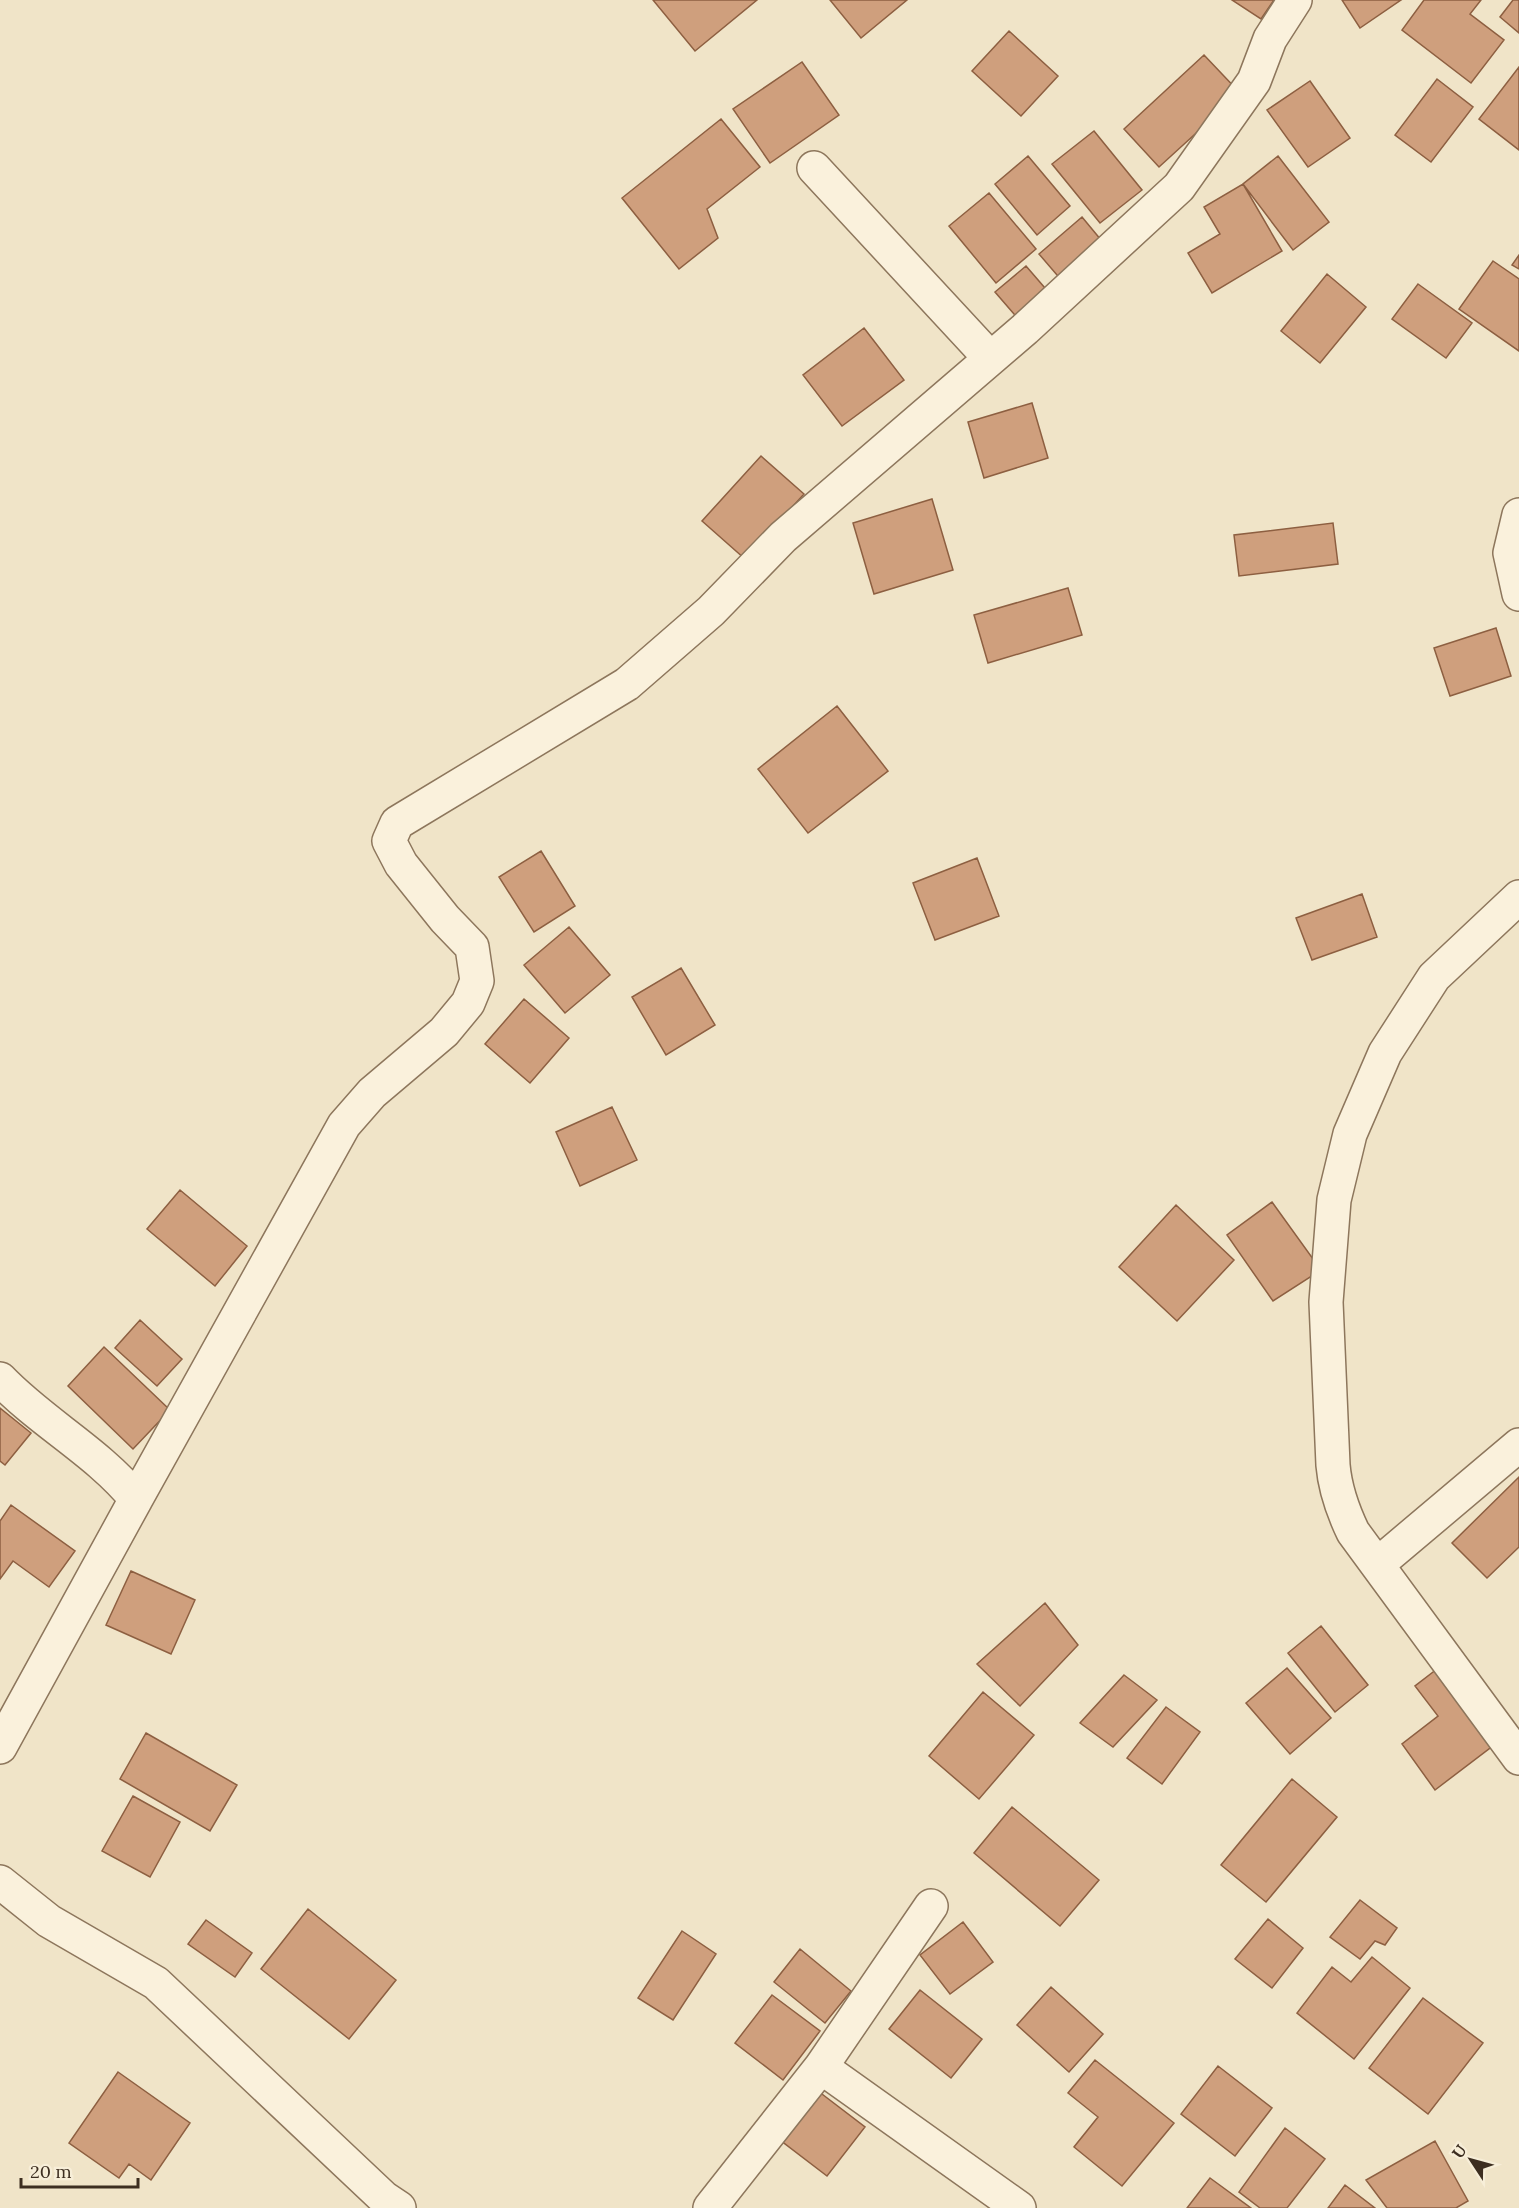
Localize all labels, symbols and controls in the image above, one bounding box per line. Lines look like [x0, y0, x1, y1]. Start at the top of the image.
north arrow [1441, 2130, 1501, 2190]
text: U [1447, 2140, 1471, 2162]
scale bar [21, 2151, 138, 2189]
text: 20 m [30, 2160, 72, 2183]

